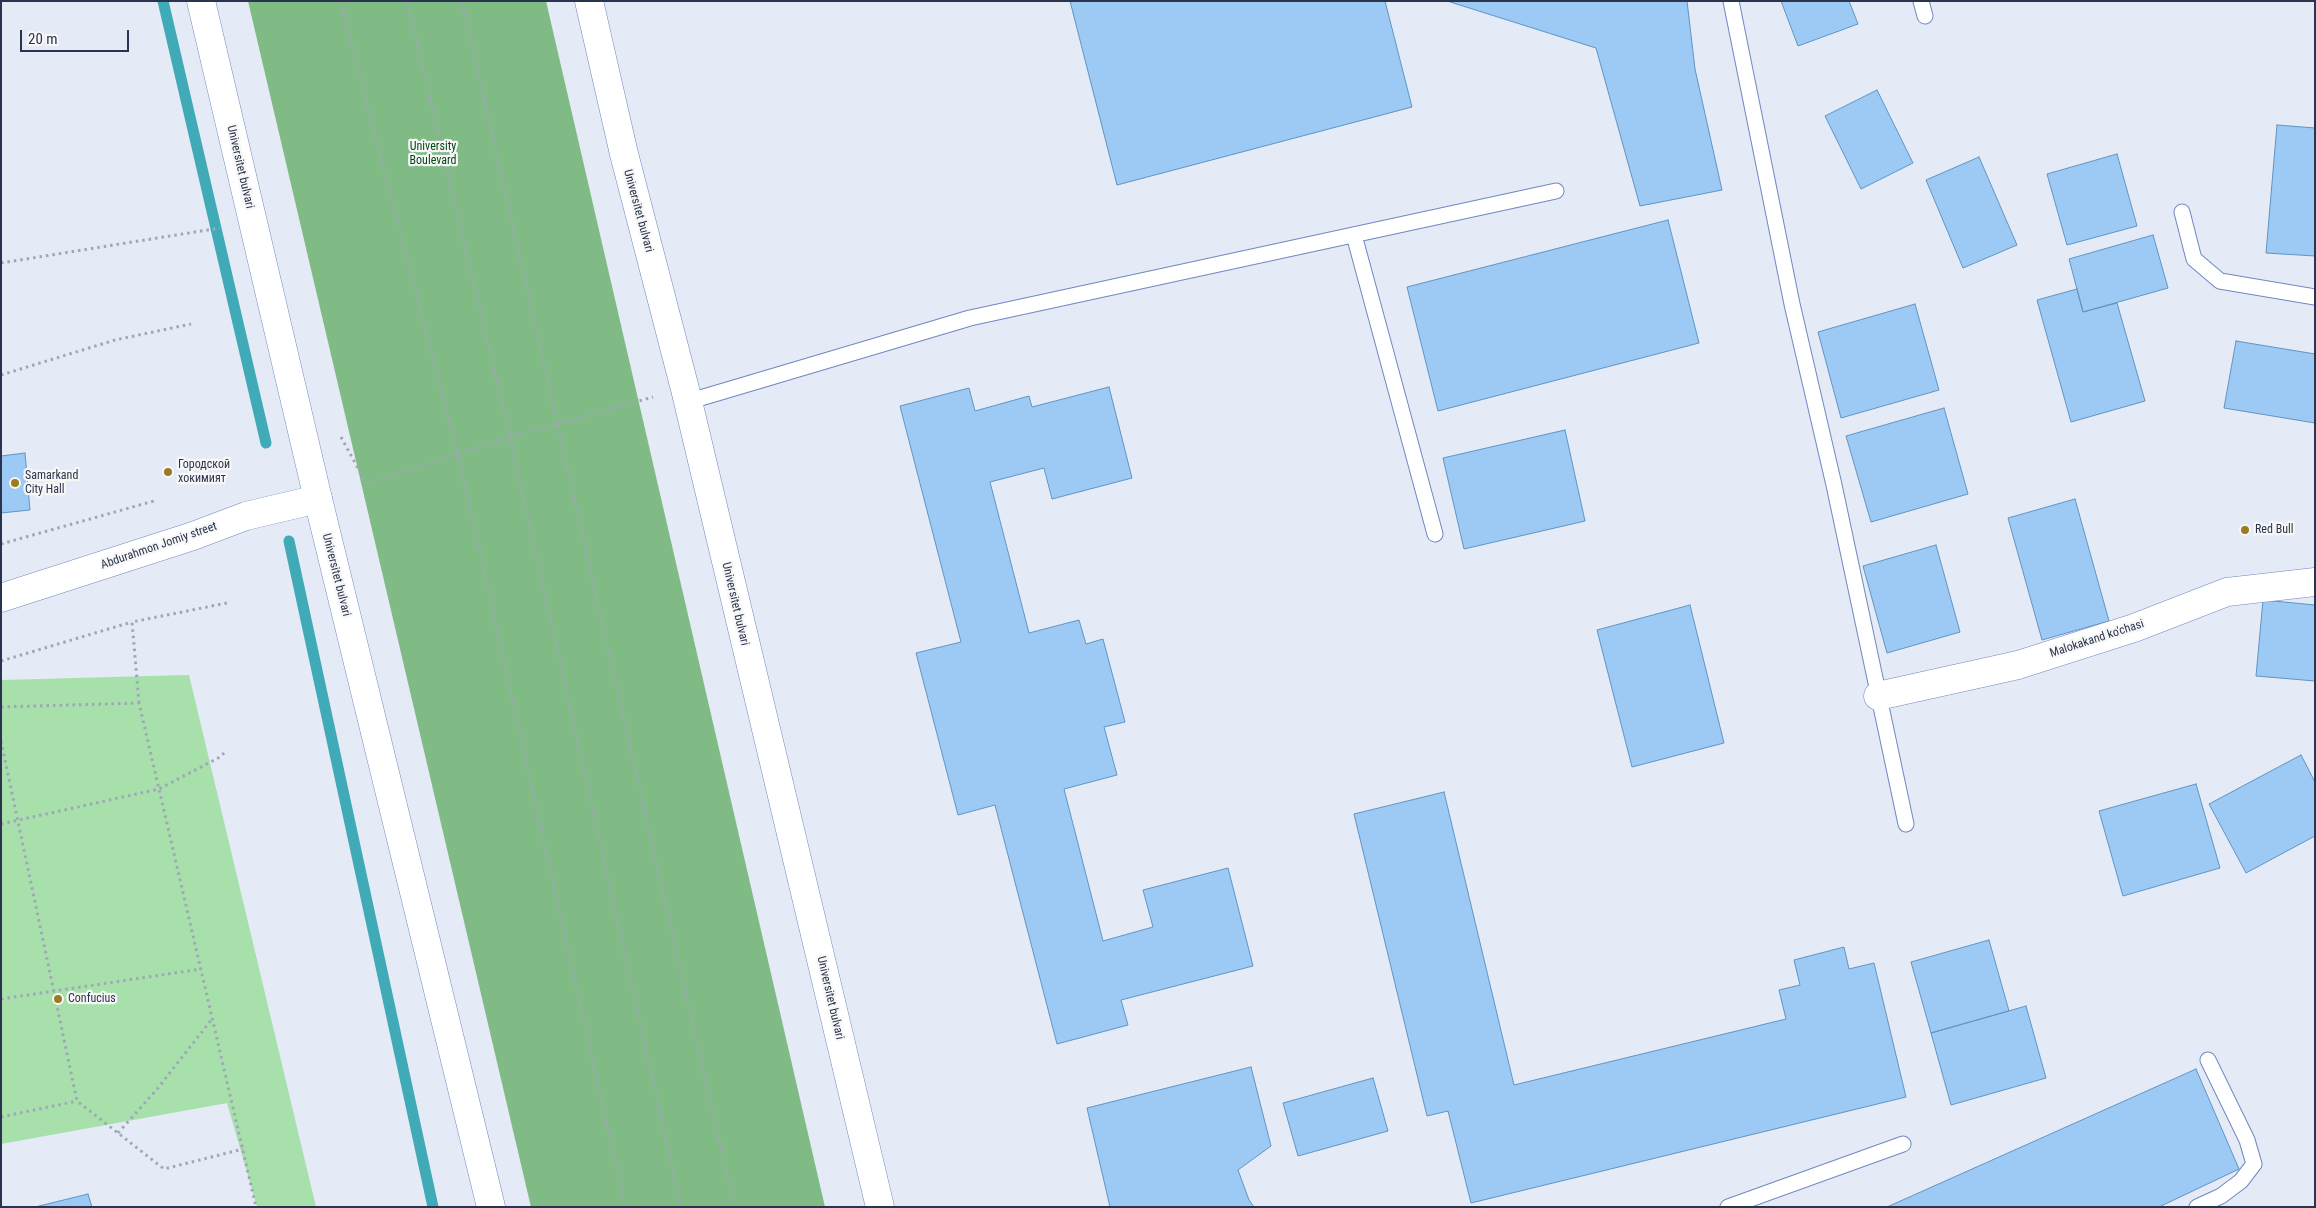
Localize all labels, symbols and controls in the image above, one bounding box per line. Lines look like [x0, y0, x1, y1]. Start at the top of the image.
scale bar [22, 20, 131, 52]
text: 20 m [28, 30, 58, 48]
street label: Universitet bulvari [223, 124, 257, 210]
park label: University Boulevard [410, 140, 456, 168]
street label: Universitet bulvari [620, 168, 656, 254]
place label: Городской хокимият [178, 458, 230, 486]
marker: Городской хокимият [162, 466, 174, 478]
place label: Samarkand City Hall [25, 469, 78, 497]
marker: Samarkand City Hall [9, 477, 21, 489]
street label: Abdurahmon Jomiy street [99, 519, 219, 573]
place label: Red Bull [2255, 523, 2294, 537]
marker: Red Bull [2239, 524, 2251, 536]
street label: Universitet bulvari [319, 532, 353, 618]
street label: Universitet bulvari [718, 561, 752, 647]
street label: Malokakand ko'chasi [2048, 617, 2146, 661]
street label: Universitet bulvari [813, 955, 847, 1041]
place label: Confucius [68, 992, 116, 1006]
marker: Confucius [52, 993, 64, 1005]

